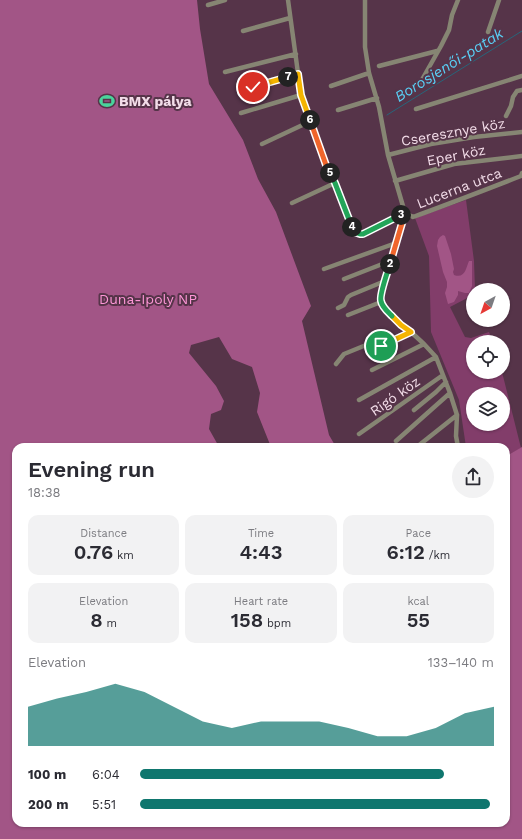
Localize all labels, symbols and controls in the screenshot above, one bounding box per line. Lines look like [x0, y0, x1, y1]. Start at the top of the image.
water label: Borosjenői-patak [391, 24, 507, 106]
pin: 7 [278, 67, 298, 87]
pin [236, 70, 270, 104]
text: 7 [285, 70, 291, 83]
icon: check [242, 76, 264, 98]
sports icon: BMX pálya [98, 92, 116, 110]
place label: BMX pálya [119, 93, 192, 109]
pin: 6 [300, 110, 320, 130]
text: 6 [307, 113, 313, 126]
street label: Cseresznye köz [400, 115, 506, 149]
street label: Eper köz [425, 141, 487, 169]
pin: 5 [320, 163, 340, 183]
street label: Lucerna utca [414, 164, 504, 212]
text: 5 [327, 166, 333, 179]
pin: 3 [391, 205, 411, 225]
text: 3 [398, 208, 404, 221]
pin: 4 [342, 217, 362, 237]
text: 4 [348, 220, 356, 233]
pin: 2 [380, 254, 400, 274]
text: 2 [387, 257, 393, 270]
north arrow [466, 283, 510, 327]
map controls [466, 283, 510, 431]
park label: Duna-Ipoly NP [99, 291, 197, 307]
pin [364, 329, 398, 363]
icon: arrive [370, 335, 392, 357]
button: locate [466, 335, 510, 379]
street label: Rigó köz [367, 373, 423, 419]
button: layers [466, 387, 510, 431]
button: share [452, 456, 494, 498]
text: Evening run [28, 457, 155, 482]
text: 18:38 [28, 485, 61, 500]
text: Distance [80, 527, 127, 540]
text: Time [248, 527, 274, 540]
text: Pace [406, 527, 431, 540]
text: 0.76 [74, 540, 113, 564]
text: 4:43 [239, 540, 283, 564]
text: 6:12 [386, 540, 425, 564]
text: km [113, 549, 134, 562]
text: /km [425, 549, 450, 562]
text: Elevation [79, 595, 128, 608]
text: Heart rate [234, 595, 288, 608]
text: kcal [407, 595, 429, 608]
text: 8 [90, 608, 103, 632]
text: 158 [231, 608, 263, 632]
text: 55 [407, 608, 430, 632]
text: m [103, 617, 117, 630]
text: bpm [263, 617, 291, 630]
text: Elevation [28, 655, 86, 670]
text: 133–140 m [428, 655, 494, 670]
text: 100 m [28, 767, 66, 782]
text: 6:04 [92, 767, 120, 782]
text: 200 m [28, 797, 68, 812]
text: 5:51 [92, 797, 116, 812]

